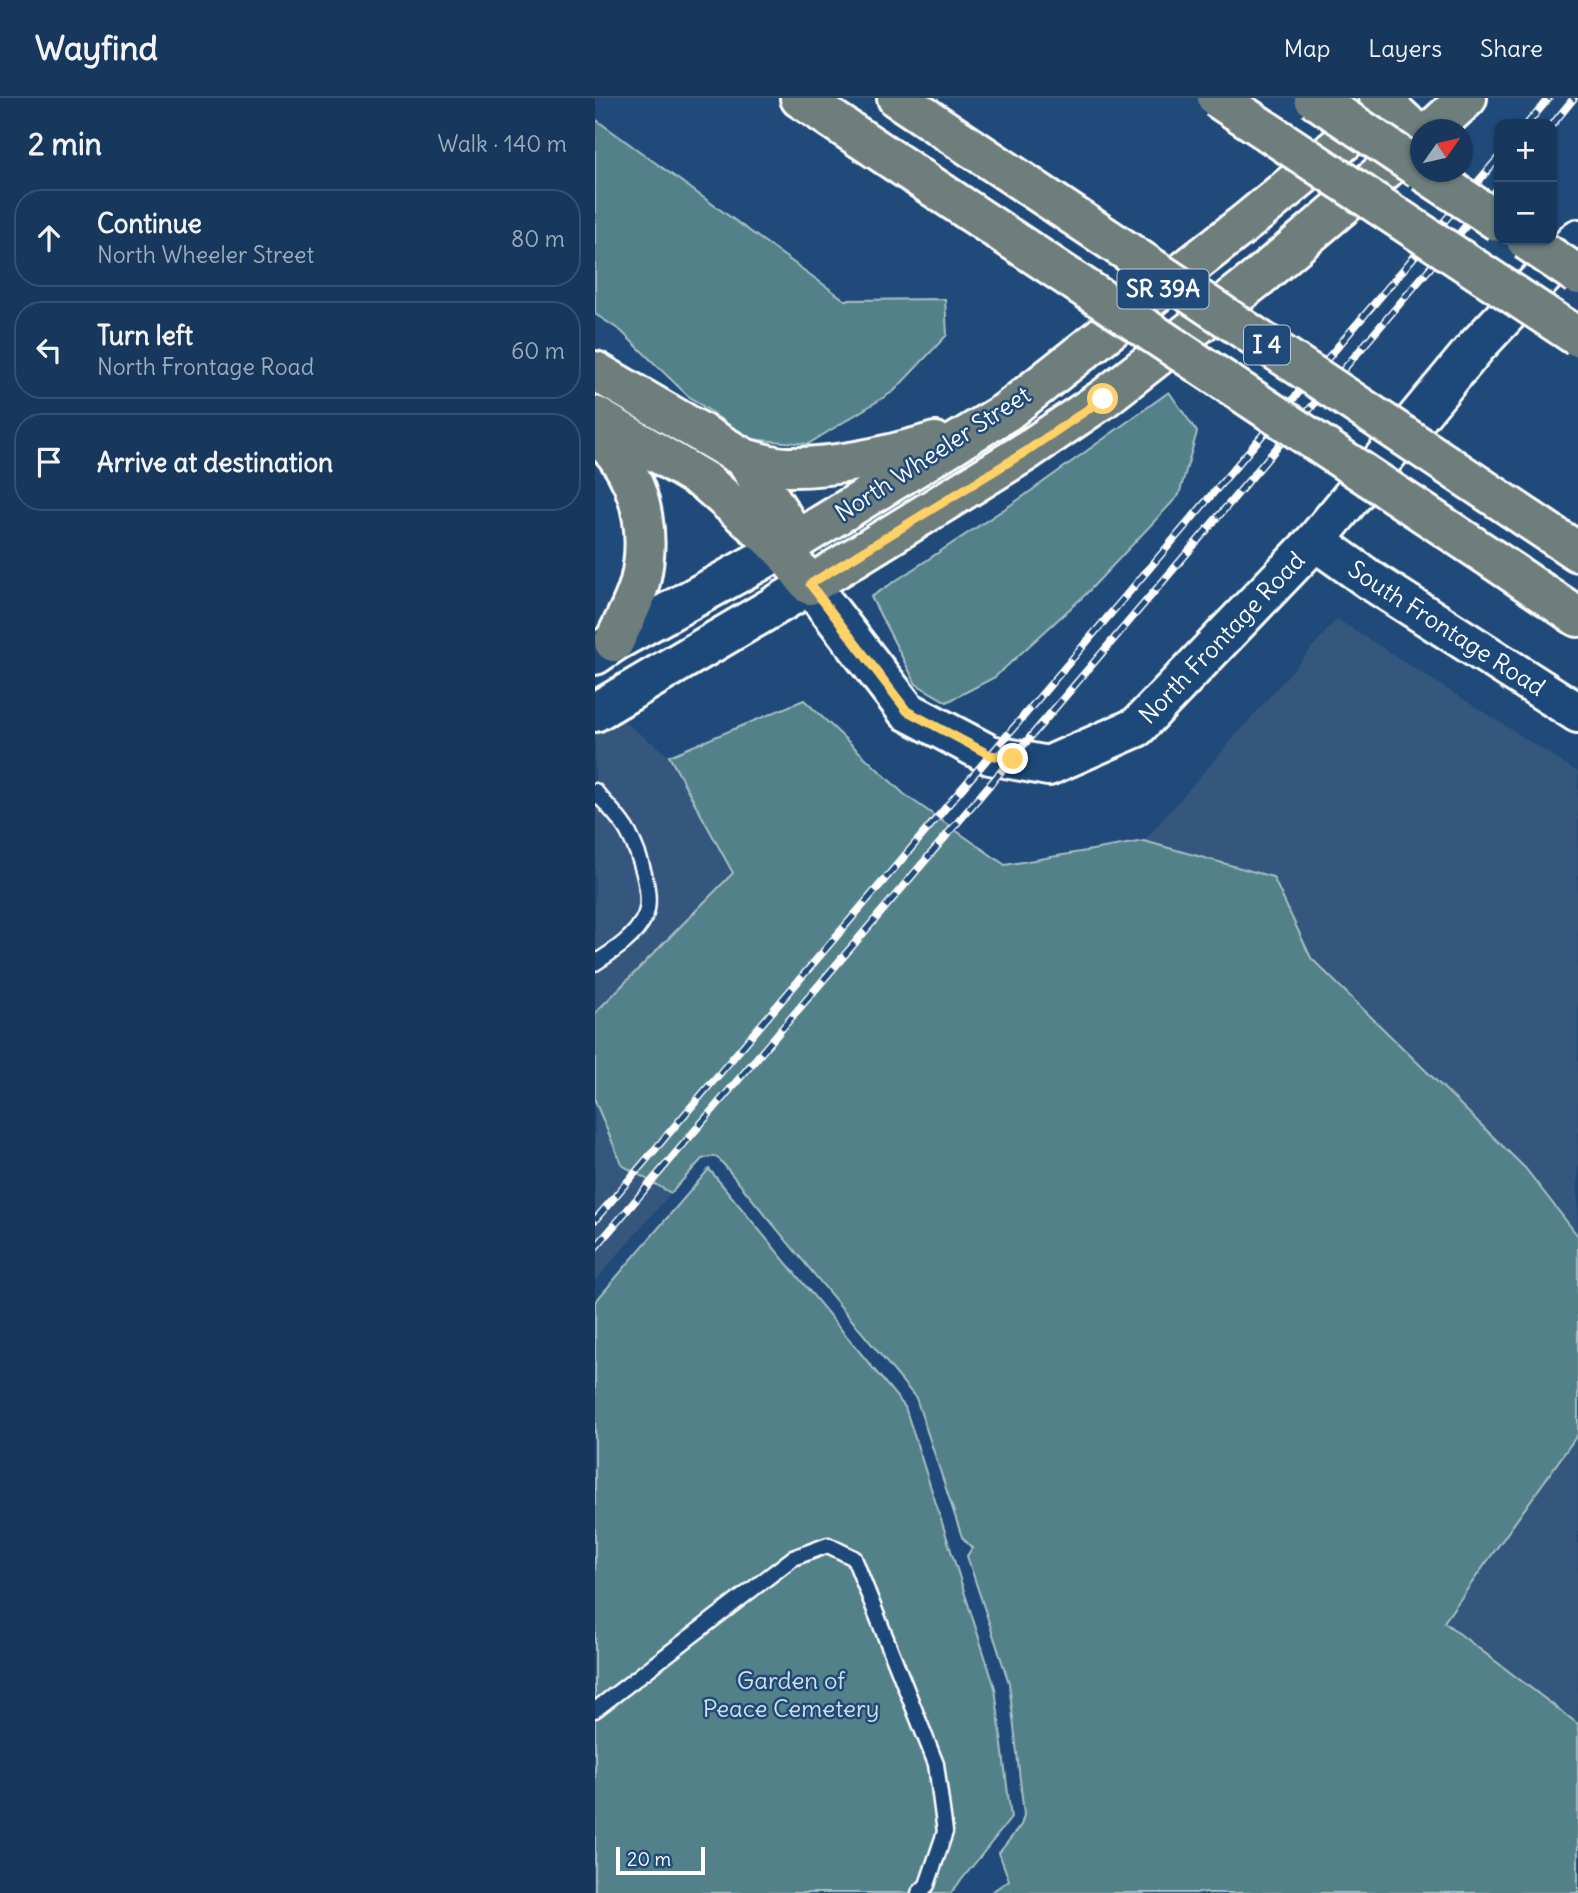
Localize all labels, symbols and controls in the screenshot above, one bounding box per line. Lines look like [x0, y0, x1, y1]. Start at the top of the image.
text: Wayfind [35, 27, 158, 69]
text: Map [1284, 33, 1330, 63]
text: Layers [1368, 33, 1442, 63]
text: Share [1480, 33, 1543, 63]
north arrow [1410, 119, 1473, 182]
map controls [1494, 119, 1557, 245]
button: + [1494, 119, 1557, 182]
text: 2 min [28, 125, 102, 163]
text: Walk · 140 m [438, 129, 567, 158]
button: − [1494, 182, 1557, 245]
text: Continue [97, 207, 202, 240]
icon: ahead [30, 219, 68, 257]
text: 80 m [511, 224, 565, 253]
text: North Wheeler Street [97, 240, 314, 269]
road number: SR 39A [1117, 270, 1209, 308]
text: Turn left [97, 319, 193, 352]
road number: I 4 [1244, 326, 1290, 364]
icon: left [30, 331, 68, 369]
text: 60 m [511, 336, 565, 365]
text: North Frontage Road [97, 352, 314, 381]
street label: North Wheeler Street [829, 379, 1036, 527]
route start [1087, 383, 1118, 414]
icon: arrive [30, 443, 68, 481]
text: Arrive at destination [97, 446, 333, 479]
street label: North Frontage Road [1132, 545, 1311, 730]
street label: South Frontage Road [1343, 553, 1551, 702]
route end [997, 743, 1028, 774]
park label: Garden of Peace Cemetery [703, 1665, 879, 1723]
scale bar [616, 1844, 705, 1876]
text: 20 m [627, 1847, 671, 1871]

